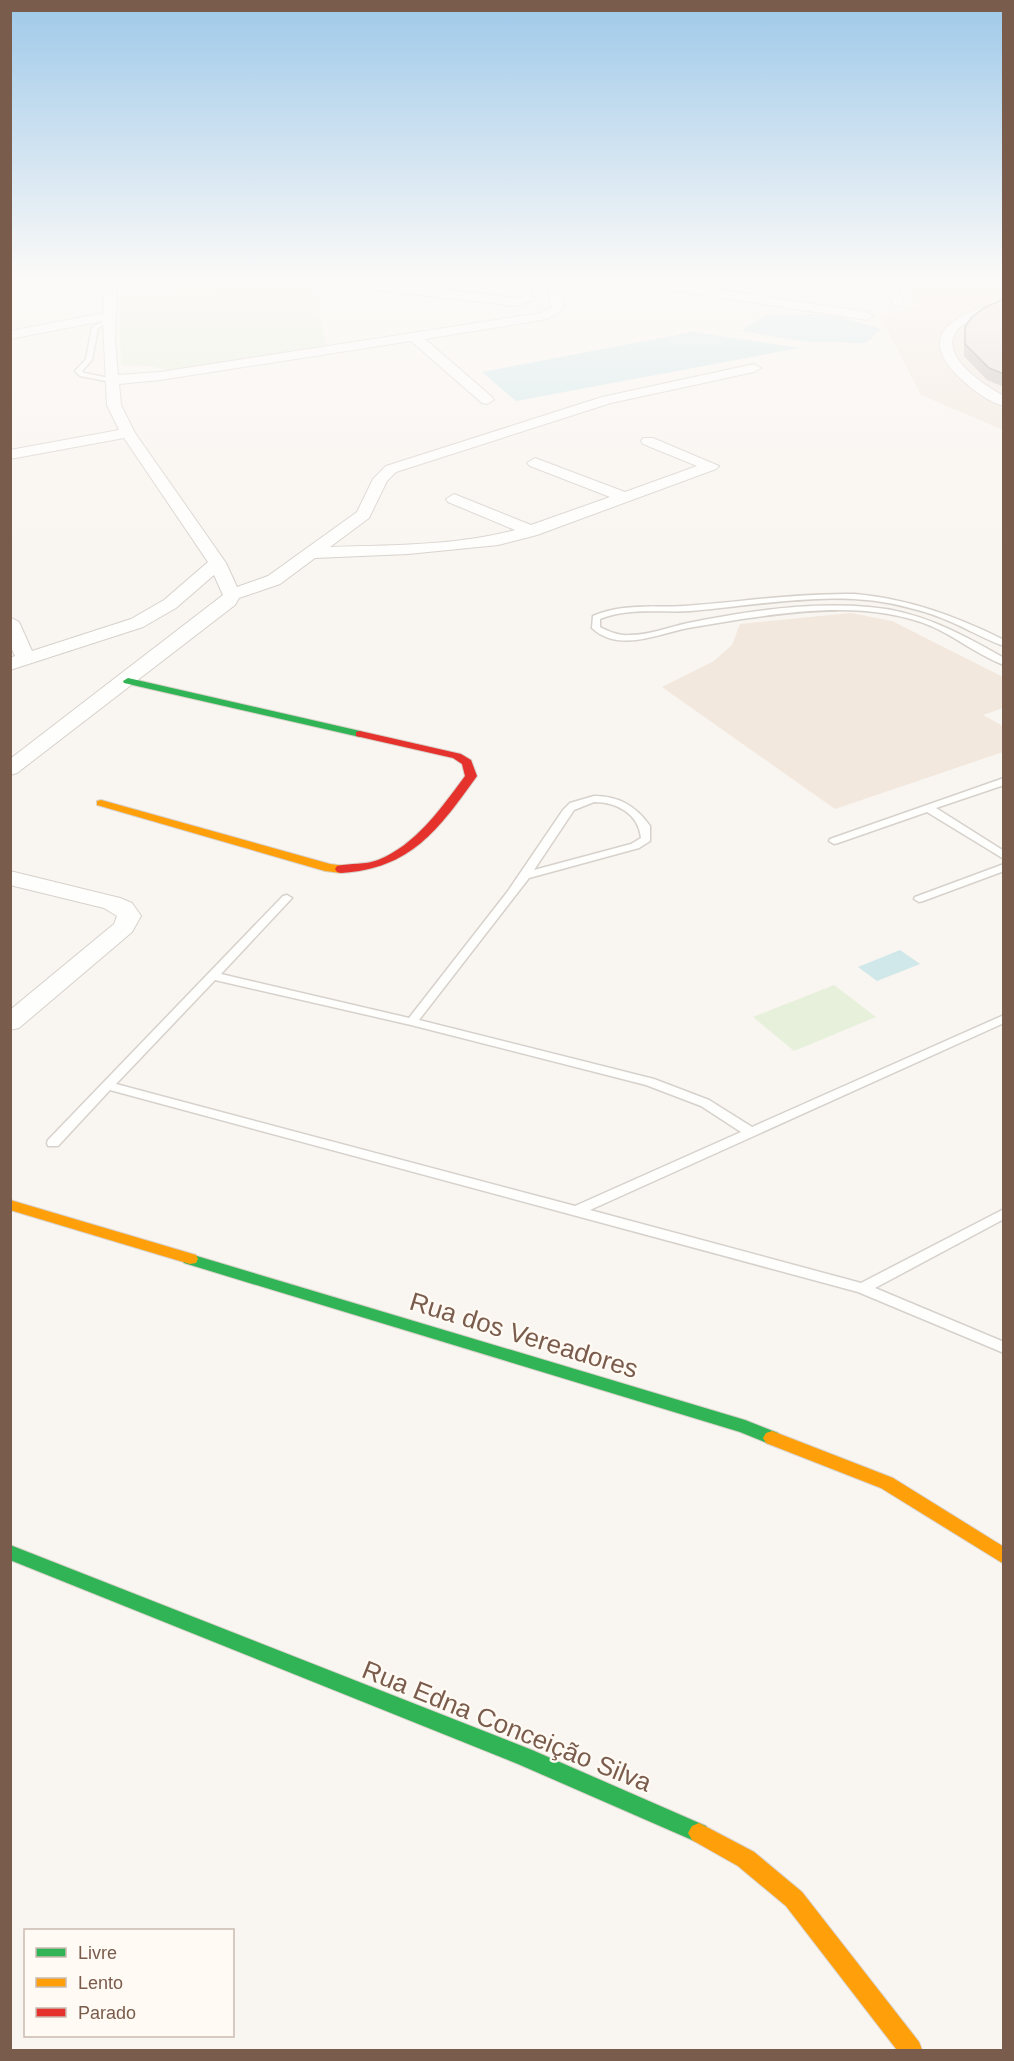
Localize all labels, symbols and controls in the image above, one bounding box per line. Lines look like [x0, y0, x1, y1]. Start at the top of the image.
street label: Rua dos Vereadores [406, 1286, 642, 1384]
street label: Rua Edna Conceição Silva [358, 1654, 657, 1798]
legend [24, 1929, 234, 2037]
text: Livre [78, 1943, 117, 1963]
text: Lento [78, 1973, 123, 1993]
text: Parado [78, 2003, 136, 2023]

